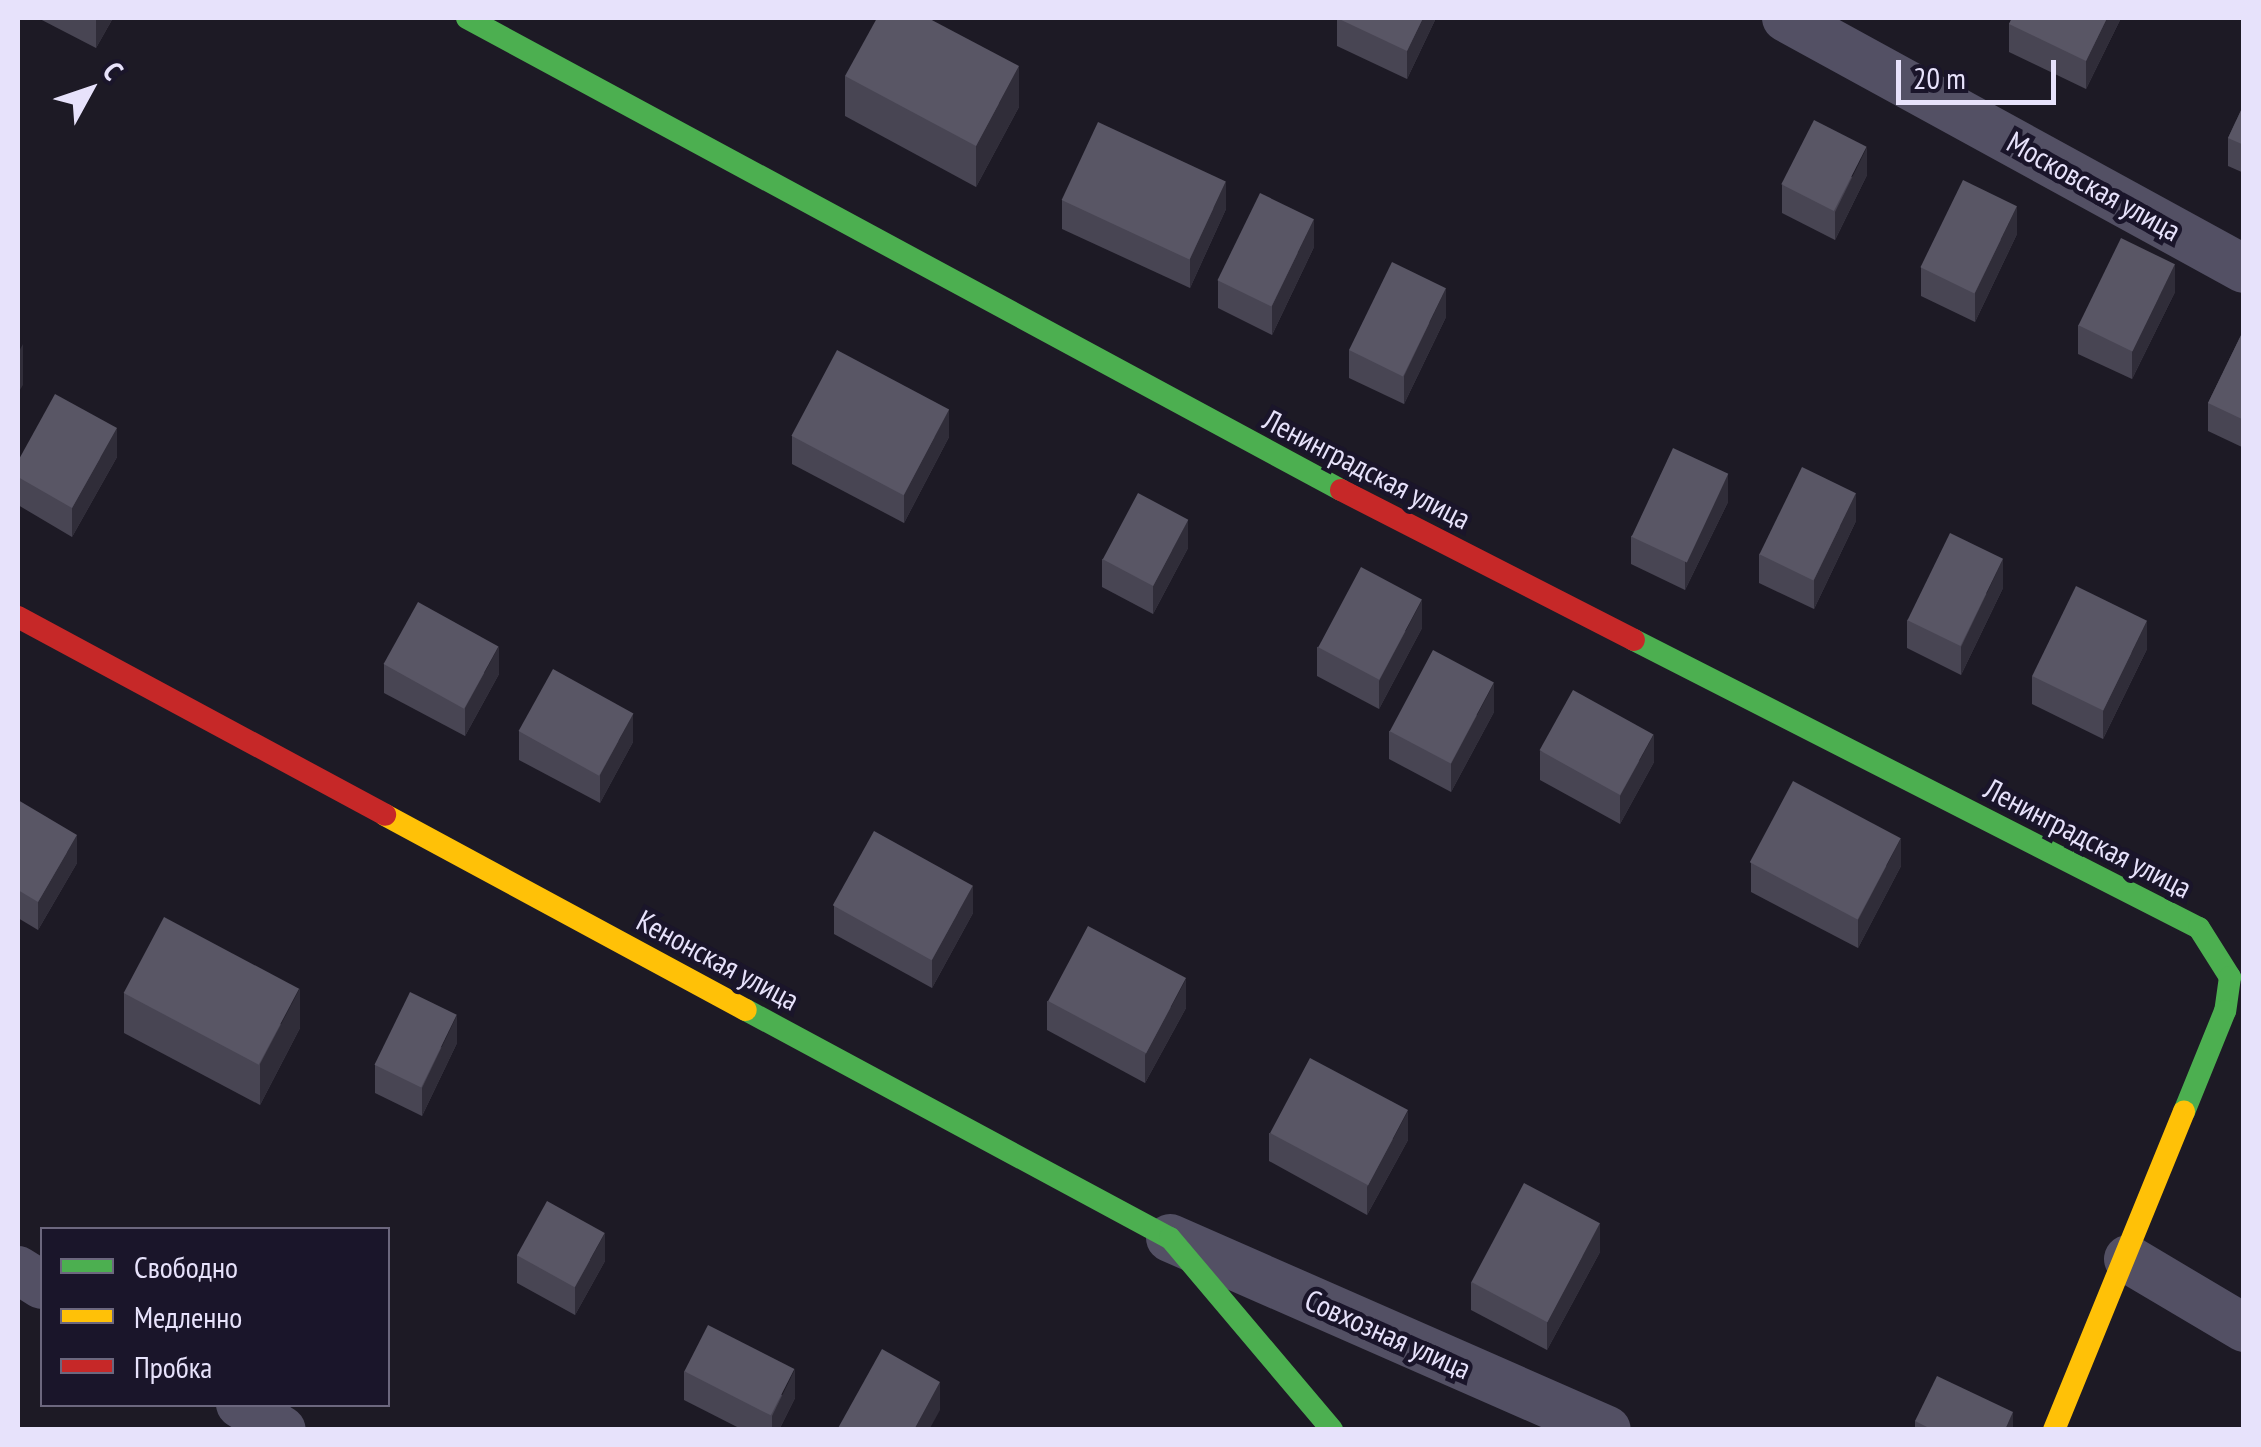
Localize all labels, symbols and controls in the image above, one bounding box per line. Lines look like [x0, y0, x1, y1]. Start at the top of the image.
north arrow [40, 40, 140, 140]
scale bar [1901, 40, 2061, 102]
text: С [95, 54, 132, 87]
text: 20 m [1913, 58, 1966, 97]
street label: Московская улица [2001, 123, 2187, 249]
street label: Ленинградская улица [1257, 401, 1477, 537]
street label: Ленинградская улица [1978, 770, 2198, 906]
street label: Кенонская улица [631, 902, 805, 1018]
legend [40, 1227, 390, 1407]
text: Свободно [134, 1247, 238, 1286]
street label: Совхозная улица [1299, 1281, 1477, 1387]
text: Медленно [134, 1297, 242, 1336]
text: Пробка [134, 1347, 212, 1386]

